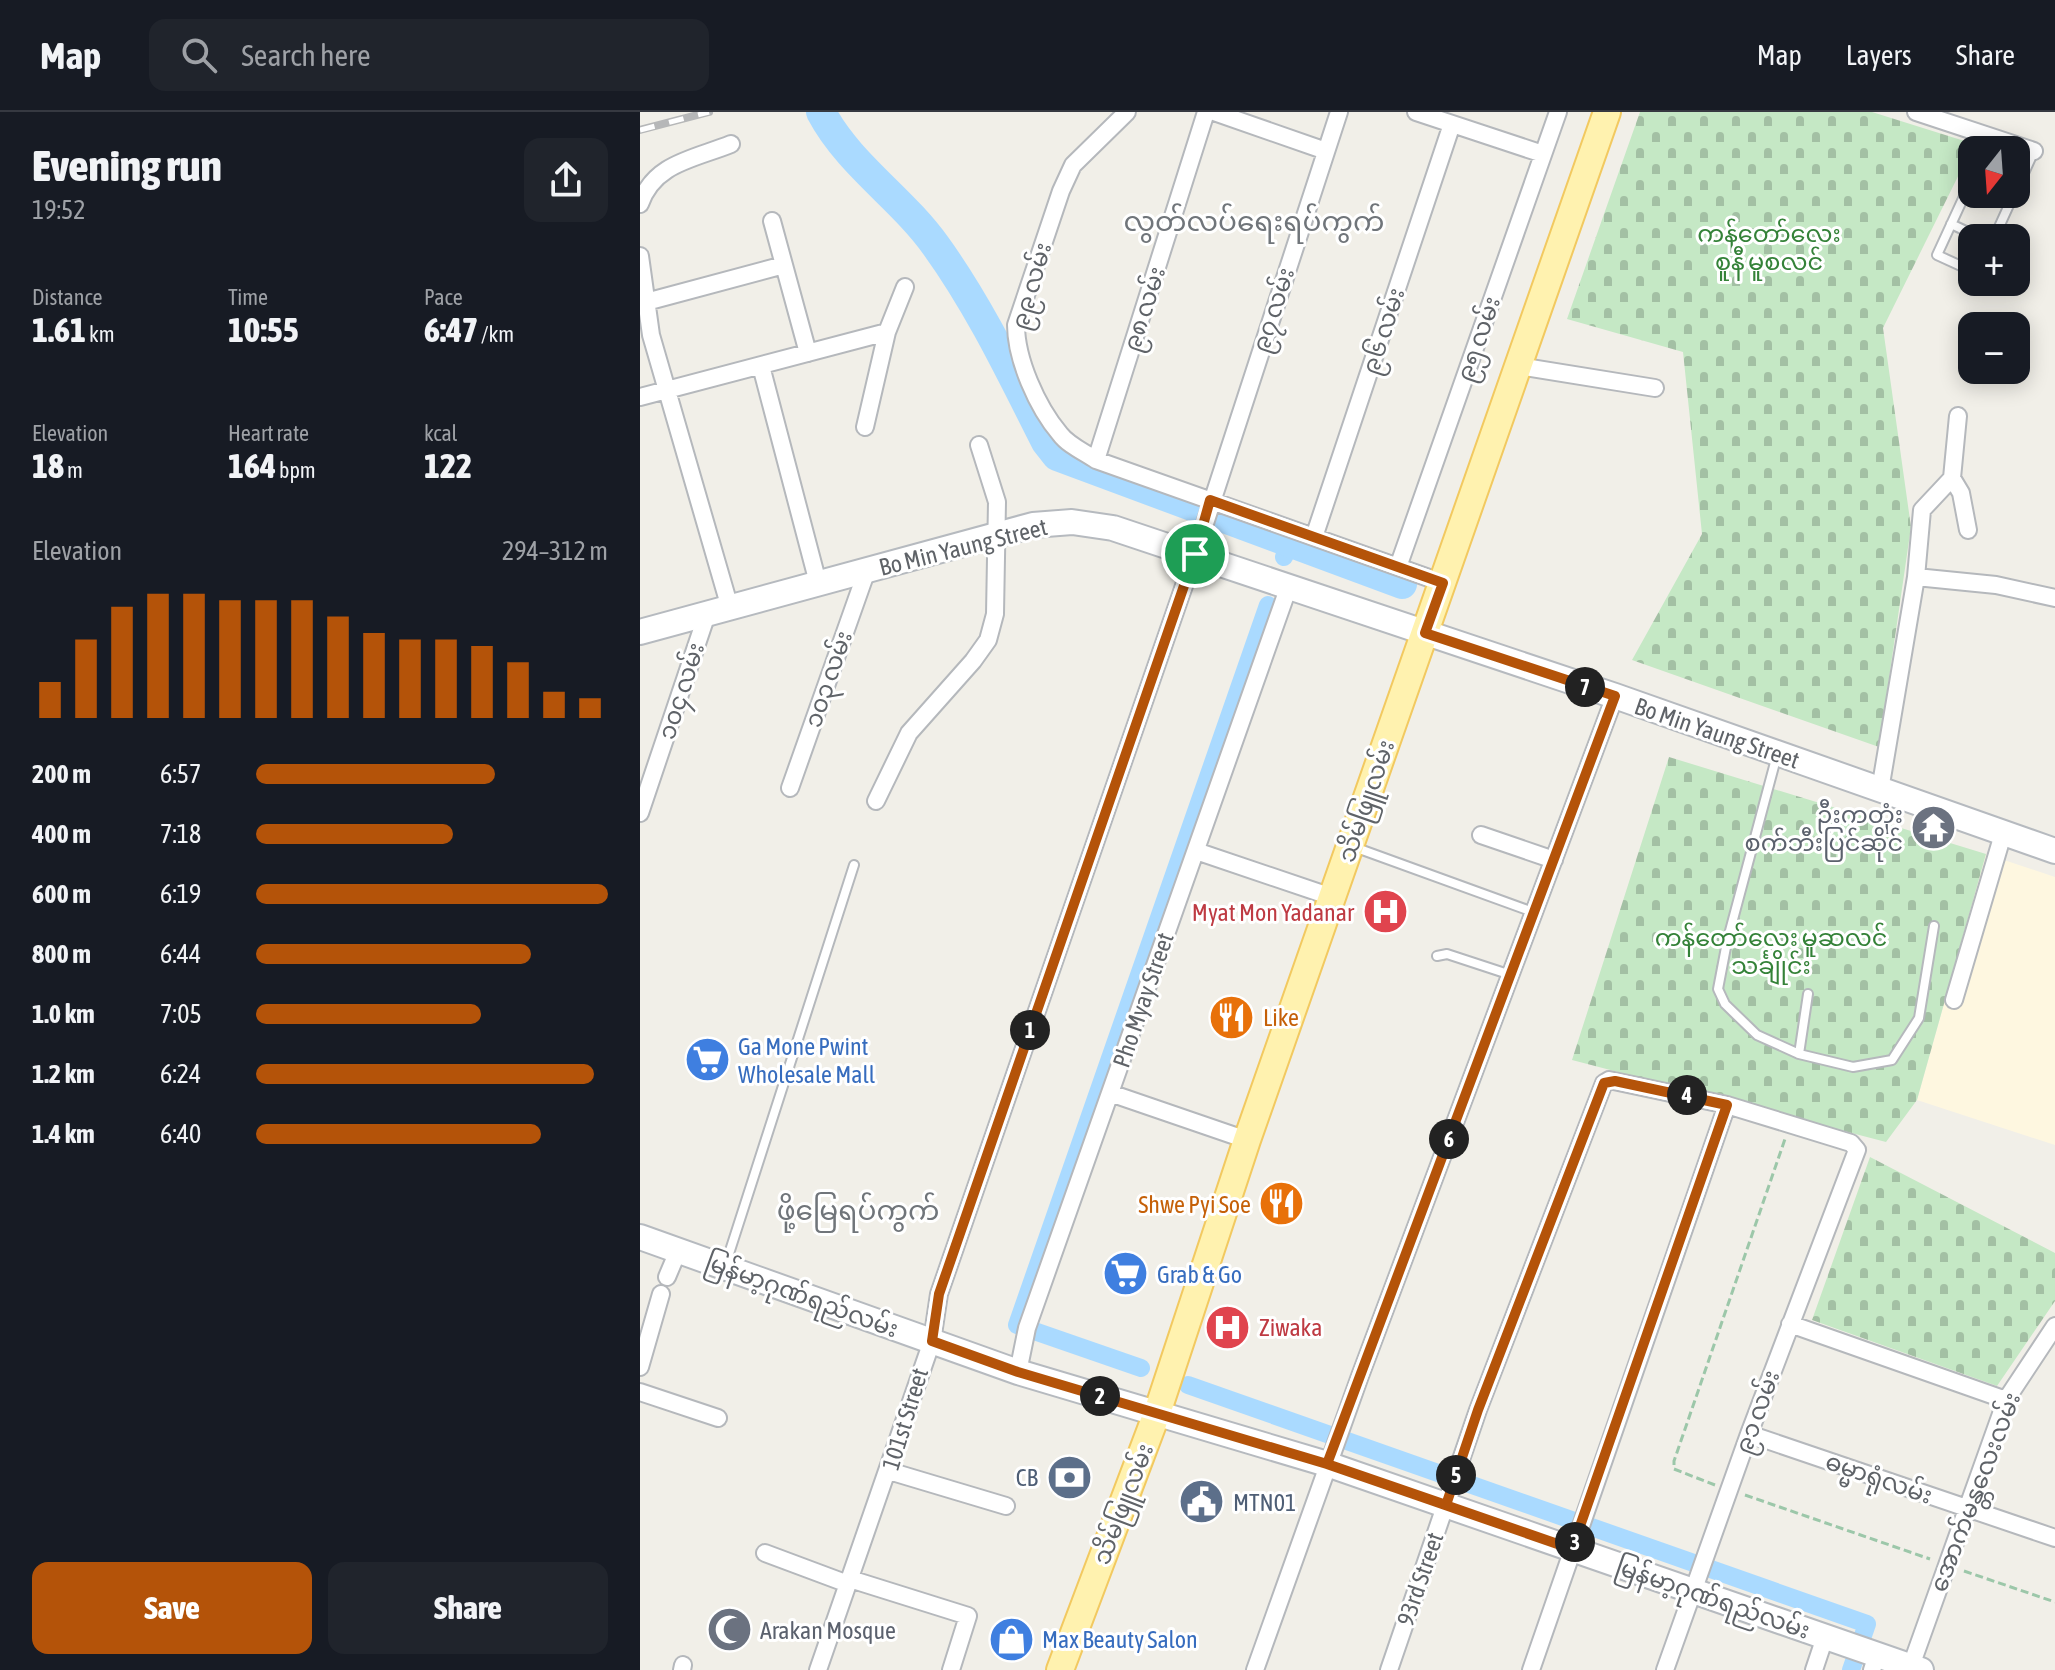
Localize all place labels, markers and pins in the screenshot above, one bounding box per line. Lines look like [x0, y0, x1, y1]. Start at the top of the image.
pin [1161, 520, 1229, 588]
pin: 7 [1565, 667, 1605, 707]
place label: ဦးကတုံး စက်ဘီးပြင်ဆိုင် [1745, 799, 1903, 862]
temple icon: ဦးကတုံး စက်ဘီးပြင်ဆိုင် [1910, 804, 1958, 852]
hospital icon: Myat Mon Yadanar [1361, 888, 1409, 936]
place label: Myat Mon Yadanar [1192, 899, 1355, 926]
restaurant icon: Like [1208, 993, 1256, 1041]
place label: Like [1263, 1004, 1299, 1031]
pin: 1 [1010, 1010, 1050, 1050]
place label: Ga Mone Pwint Wholesale Mall [738, 1033, 876, 1088]
supermarket icon: Ga Mone Pwint Wholesale Mall [683, 1036, 731, 1084]
pin: 4 [1667, 1075, 1707, 1115]
pin: 6 [1429, 1119, 1469, 1159]
restaurant icon: Shwe Pyi Soe [1258, 1180, 1306, 1228]
place label: Shwe Pyi Soe [1138, 1191, 1251, 1218]
supermarket icon: Grab & Go [1102, 1250, 1150, 1298]
place label: Grab & Go [1157, 1261, 1242, 1288]
hospital icon: Ziwaka [1204, 1303, 1252, 1351]
place label: Ziwaka [1259, 1314, 1322, 1341]
pin: 2 [1080, 1376, 1120, 1416]
bank icon: CB [1045, 1453, 1093, 1501]
pin: 5 [1436, 1455, 1476, 1495]
place label: CB [1016, 1464, 1039, 1491]
public building icon: MTN01 [1178, 1478, 1226, 1526]
place label: MTN01 [1233, 1489, 1296, 1516]
pin: 3 [1555, 1522, 1595, 1562]
mosque icon: Arakan Mosque [705, 1606, 753, 1654]
shop icon: Max Beauty Salon [987, 1615, 1035, 1663]
place label: Arakan Mosque [760, 1617, 896, 1644]
place label: Max Beauty Salon [1042, 1626, 1198, 1653]

